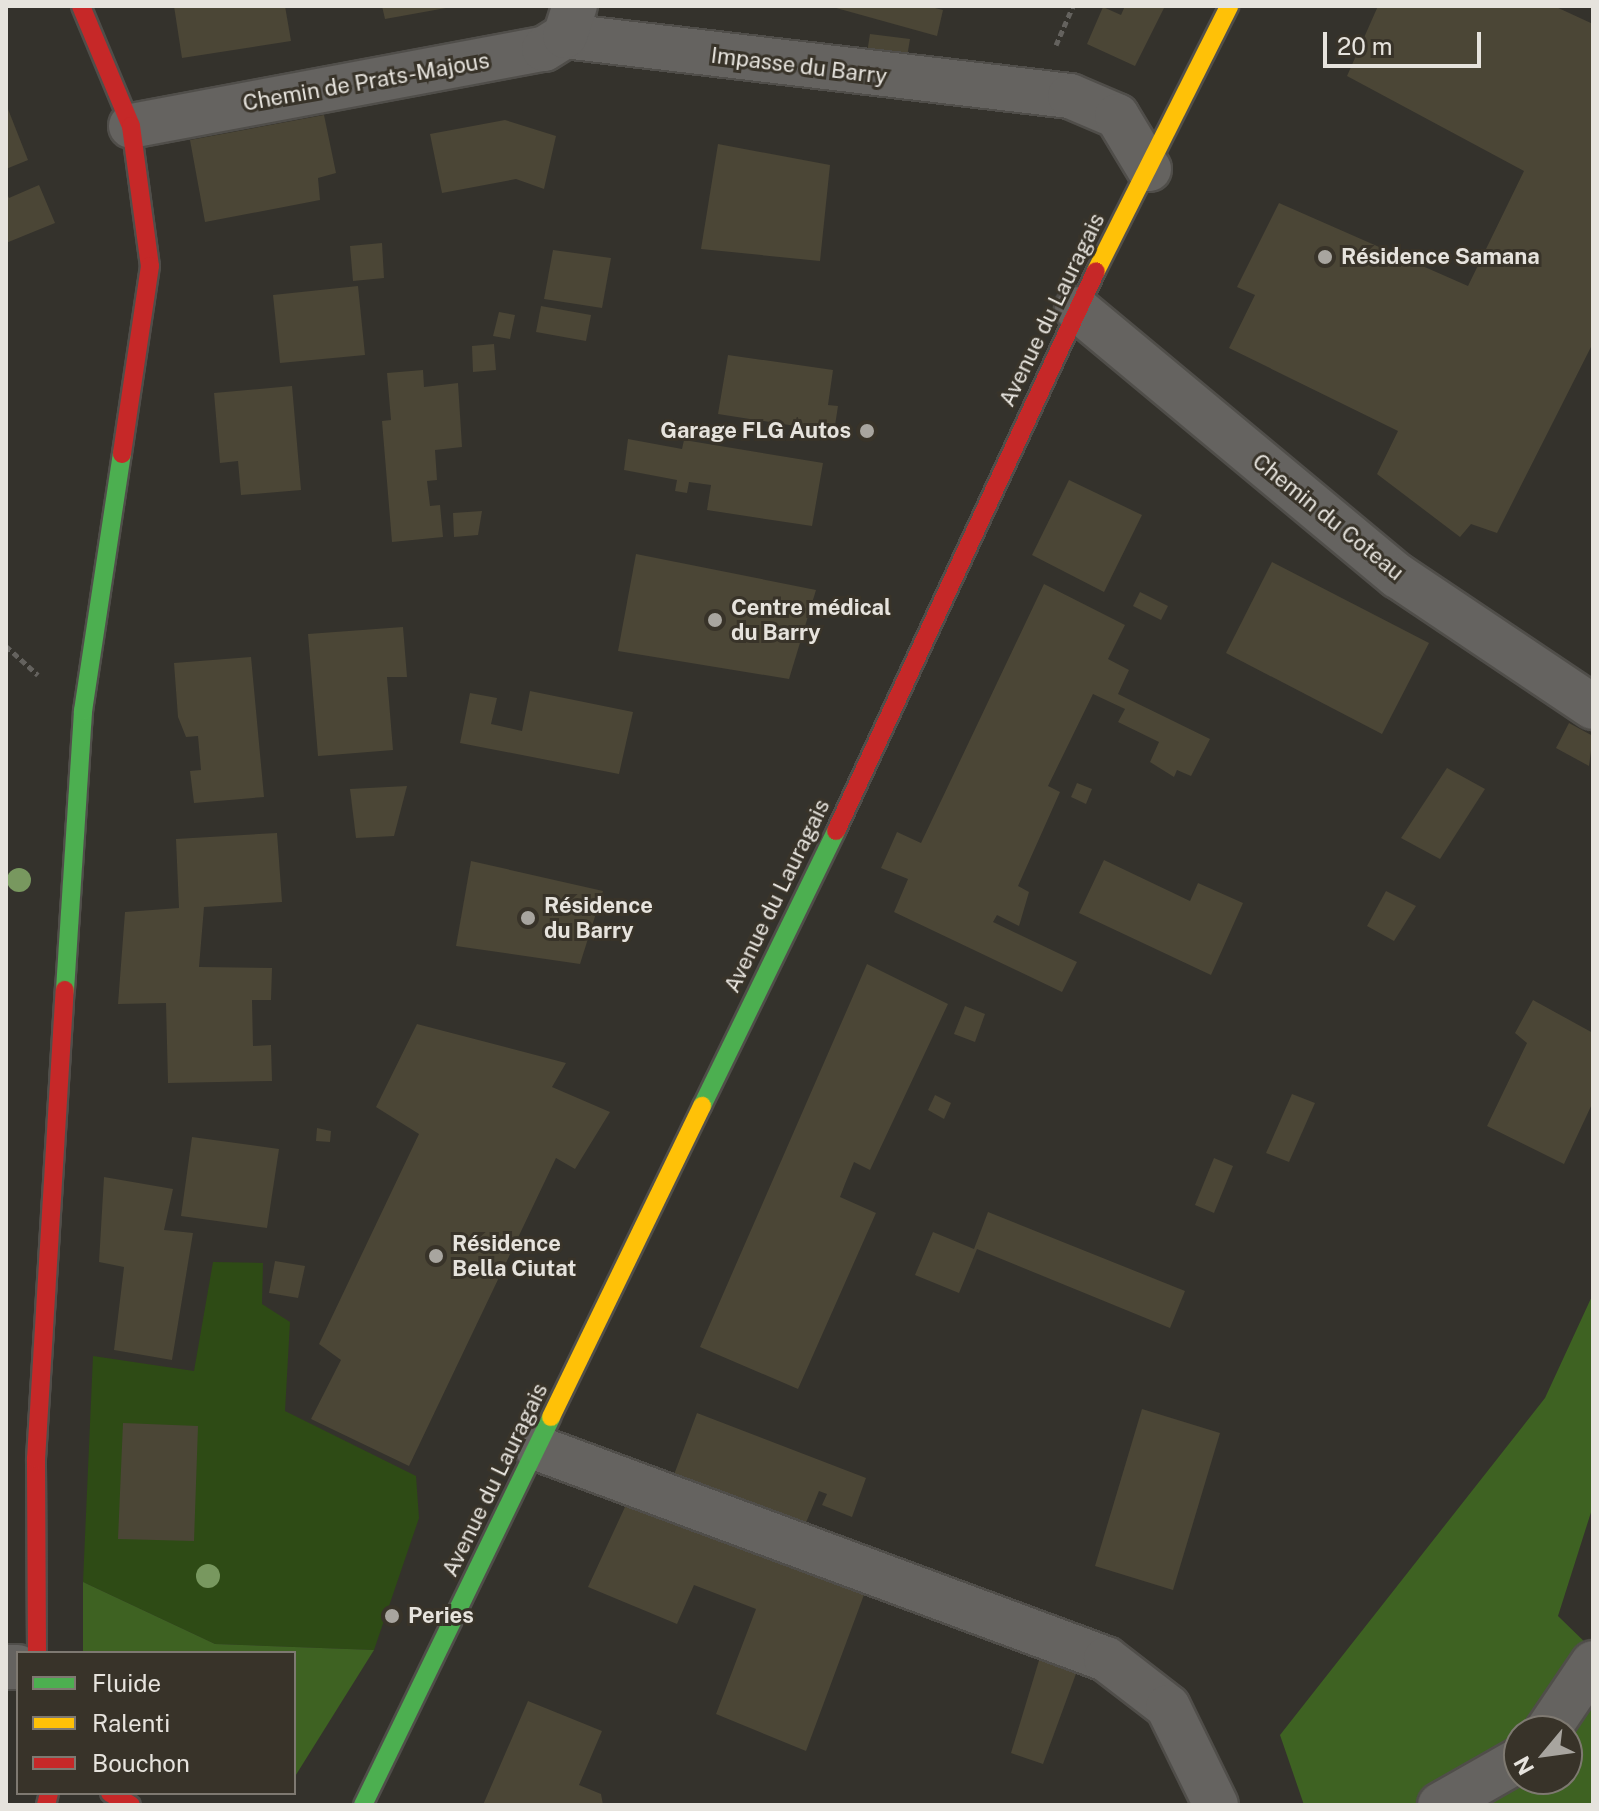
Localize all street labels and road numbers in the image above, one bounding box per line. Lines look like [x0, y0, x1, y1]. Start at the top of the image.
street label: Impasse du Barry [709, 42, 889, 90]
street label: Chemin de Prats-Majous [241, 47, 491, 117]
street label: Avenue du Lauragais [994, 209, 1110, 411]
street label: Chemin du Coteau [1247, 448, 1409, 586]
street label: Avenue du Lauragais [719, 795, 835, 997]
street label: Avenue du Lauragais [437, 1379, 553, 1581]

